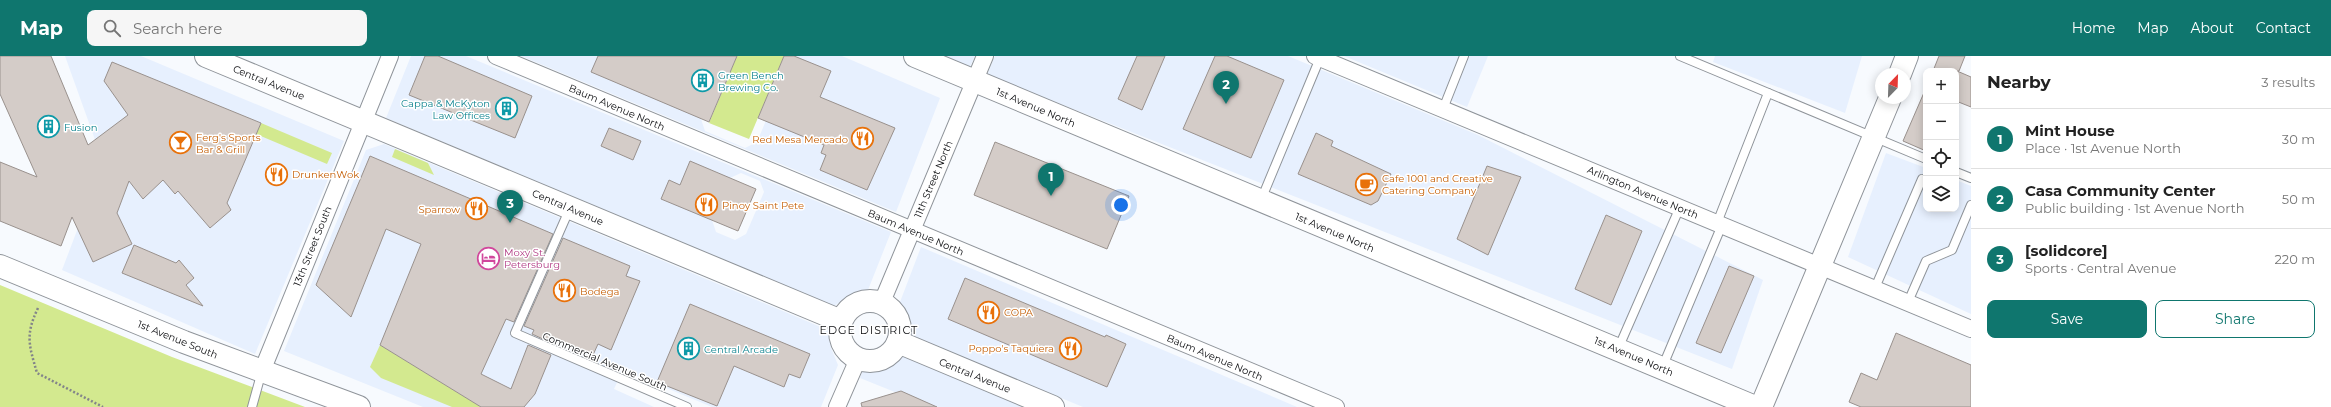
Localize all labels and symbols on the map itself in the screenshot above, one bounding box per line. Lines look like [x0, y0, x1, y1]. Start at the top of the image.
street label: Central Avenue [231, 62, 307, 103]
building icon: Green Bench Brewing Co. [689, 68, 715, 94]
north arrow [1875, 68, 1911, 104]
place label: Green Bench Brewing Co. [718, 69, 784, 94]
pin: 2 [1213, 71, 1239, 104]
street label: Baum Avenue North [567, 81, 667, 134]
street label: 1st Avenue North [994, 85, 1077, 130]
building icon: Cappa & McKyton Law Offices [493, 96, 519, 122]
place label: Cappa & McKyton Law Offices [401, 97, 490, 122]
building icon: Fusion [35, 114, 61, 140]
place label: Fusion [64, 121, 97, 134]
restaurant icon: Red Mesa Mercado [850, 126, 876, 152]
bar icon: Ferg's Sports Bar & Grill [167, 130, 193, 156]
place label: Ferg's Sports Bar & Grill [196, 131, 261, 156]
place label: Red Mesa Mercado [752, 133, 848, 146]
street label: 11th Street North [911, 138, 956, 220]
restaurant icon: DrunkenWok [264, 161, 290, 187]
pin: 1 [1038, 163, 1064, 196]
street label: Arlington Avenue North [1585, 163, 1700, 222]
place label: DrunkenWok [292, 168, 359, 181]
cafe icon: Cafe 1001 and Creative Catering Company [1353, 171, 1379, 197]
place label: Cafe 1001 and Creative Catering Company [1382, 172, 1493, 197]
street label: Central Avenue [530, 187, 605, 228]
pin: 3 [497, 190, 523, 223]
restaurant icon: Pinoy Saint Pete [694, 192, 720, 218]
your location [1111, 195, 1131, 215]
restaurant icon: Sparrow [463, 196, 489, 222]
place label: Pinoy Saint Pete [722, 199, 804, 212]
place label: Sparrow [418, 203, 460, 216]
street label: 13th Street South [290, 204, 335, 288]
street label: Baum Avenue North [866, 206, 966, 259]
street label: 1st Avenue North [1293, 210, 1376, 255]
hotel icon: Moxy St. Petersburg [475, 245, 501, 271]
place label: Moxy St. Petersburg [504, 246, 560, 271]
restaurant icon: Bodega [551, 278, 577, 304]
place label: Bodega [580, 285, 619, 298]
restaurant icon: COPA [976, 299, 1002, 325]
place label: COPA [1004, 306, 1034, 319]
street label: 1st Avenue South [136, 317, 220, 362]
district label: EDGE DISTRICT [820, 323, 918, 337]
street label: Commercial Avenue South [541, 329, 669, 394]
street label: Baum Avenue North [1165, 331, 1265, 384]
street label: 1st Avenue North [1592, 334, 1675, 379]
restaurant icon: Poppo's Taquiera [1057, 335, 1083, 361]
building icon: Central Arcade [676, 336, 702, 362]
place label: Poppo's Taquiera [968, 342, 1054, 355]
place label: Central Arcade [704, 343, 778, 356]
street label: Central Avenue [937, 355, 1013, 396]

